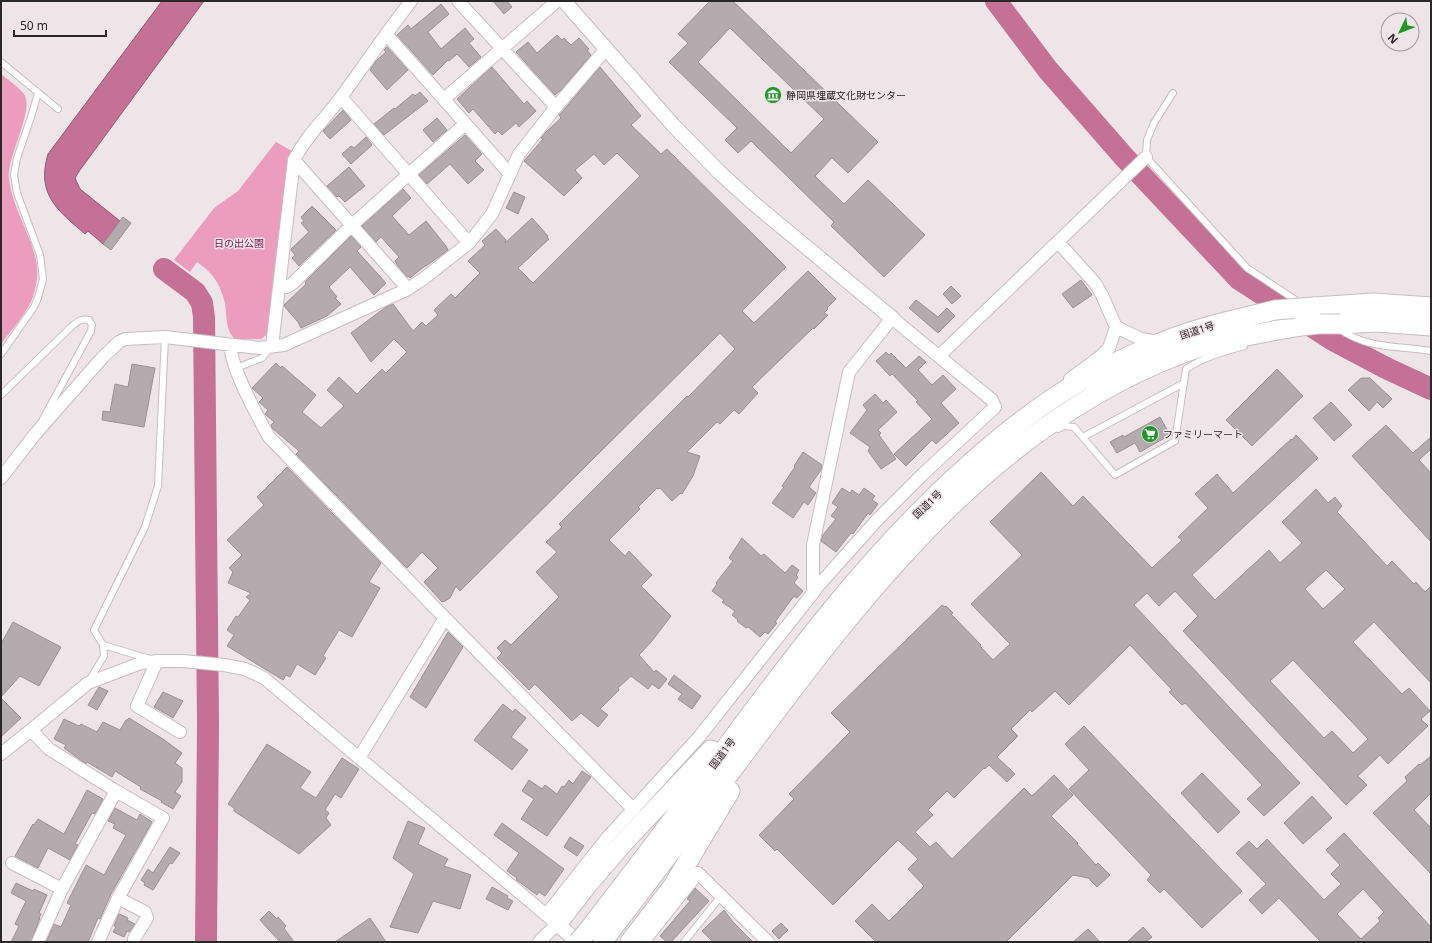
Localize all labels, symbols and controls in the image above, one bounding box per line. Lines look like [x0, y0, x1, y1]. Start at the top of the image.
scale bar [14, 12, 106, 38]
north arrow [1380, 12, 1420, 52]
text: 50 m [20, 17, 48, 34]
text: N [1384, 31, 1401, 48]
museum icon: 静岡県埋蔵文化財センター [763, 85, 783, 105]
place label: 静岡県埋蔵文化財センター [786, 88, 906, 102]
park label: 日の出公園 [214, 236, 264, 250]
street label: 国道1号 [1178, 318, 1216, 342]
supermarket icon: ファミリーマート [1140, 424, 1160, 444]
place label: ファミリーマート [1163, 427, 1243, 441]
street label: 国道1号 [909, 487, 945, 521]
street label: 国道1号 [706, 735, 738, 771]

